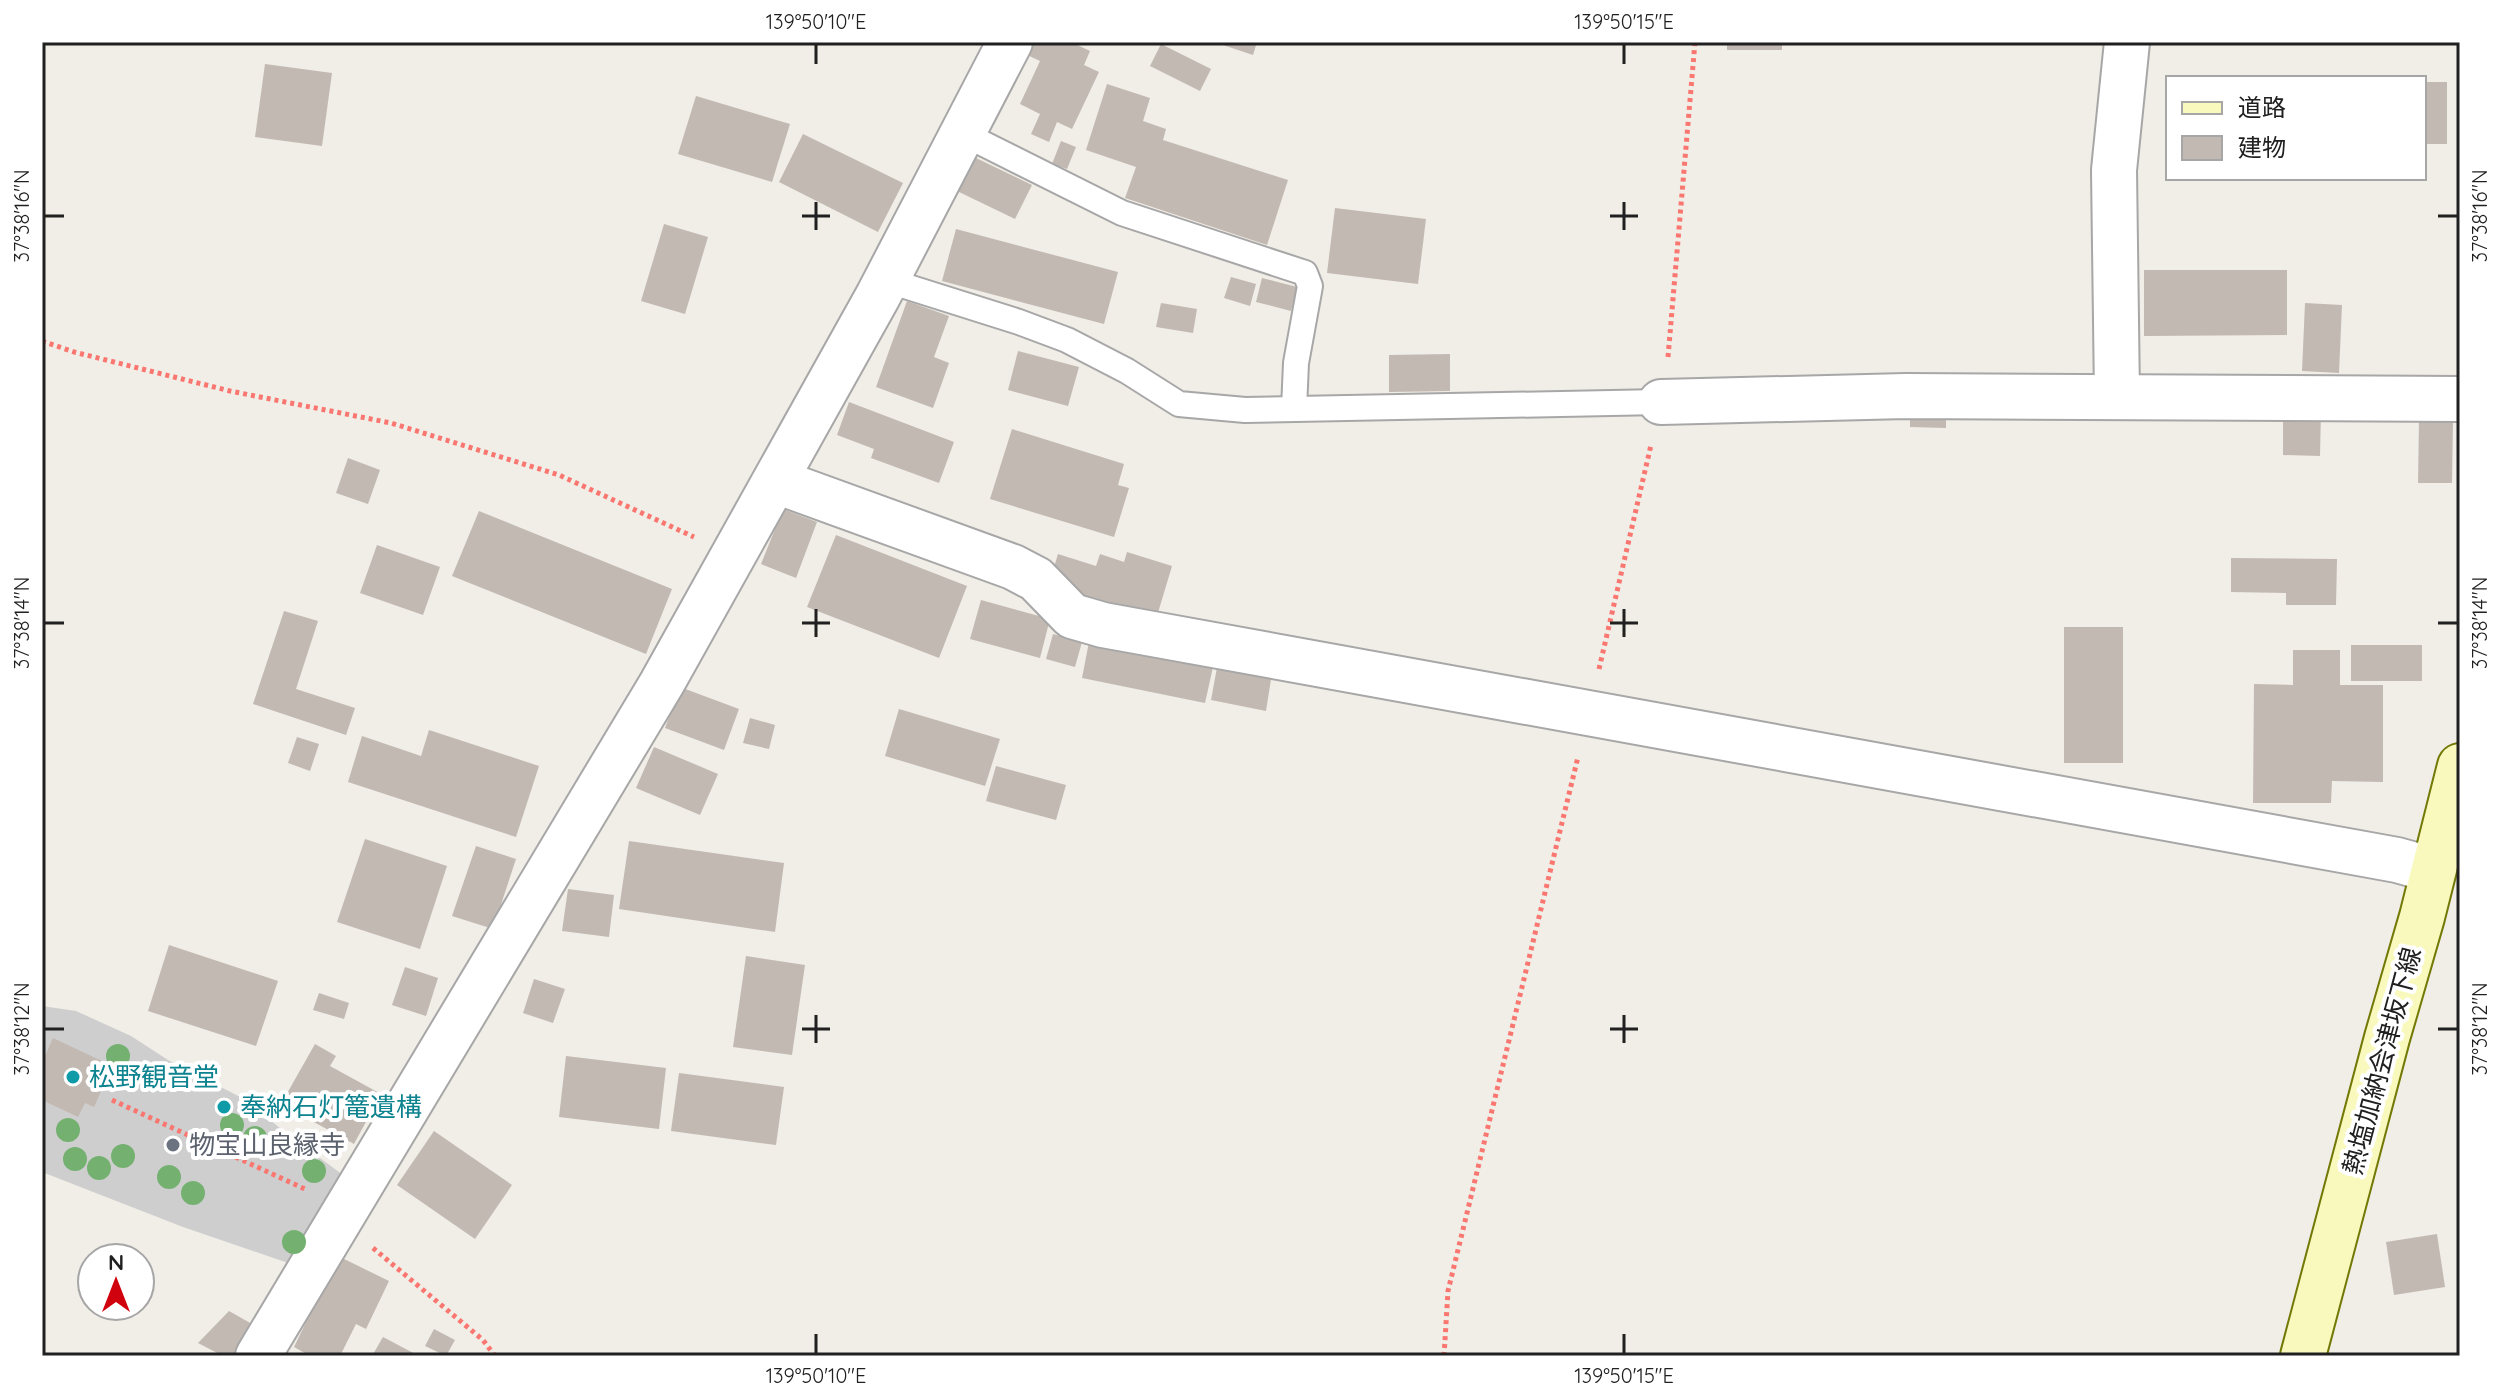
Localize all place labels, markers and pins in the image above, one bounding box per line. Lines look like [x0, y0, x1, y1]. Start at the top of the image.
place label: 松野観音堂 [89, 1060, 219, 1093]
marker: 松野観音堂 [64, 1068, 82, 1086]
place label: 奉納石灯篭遺構 [240, 1090, 422, 1123]
marker: 奉納石灯篭遺構 [215, 1098, 233, 1116]
place label: 物宝山良縁寺 [189, 1128, 345, 1161]
marker: 物宝山良縁寺 [164, 1136, 182, 1154]

